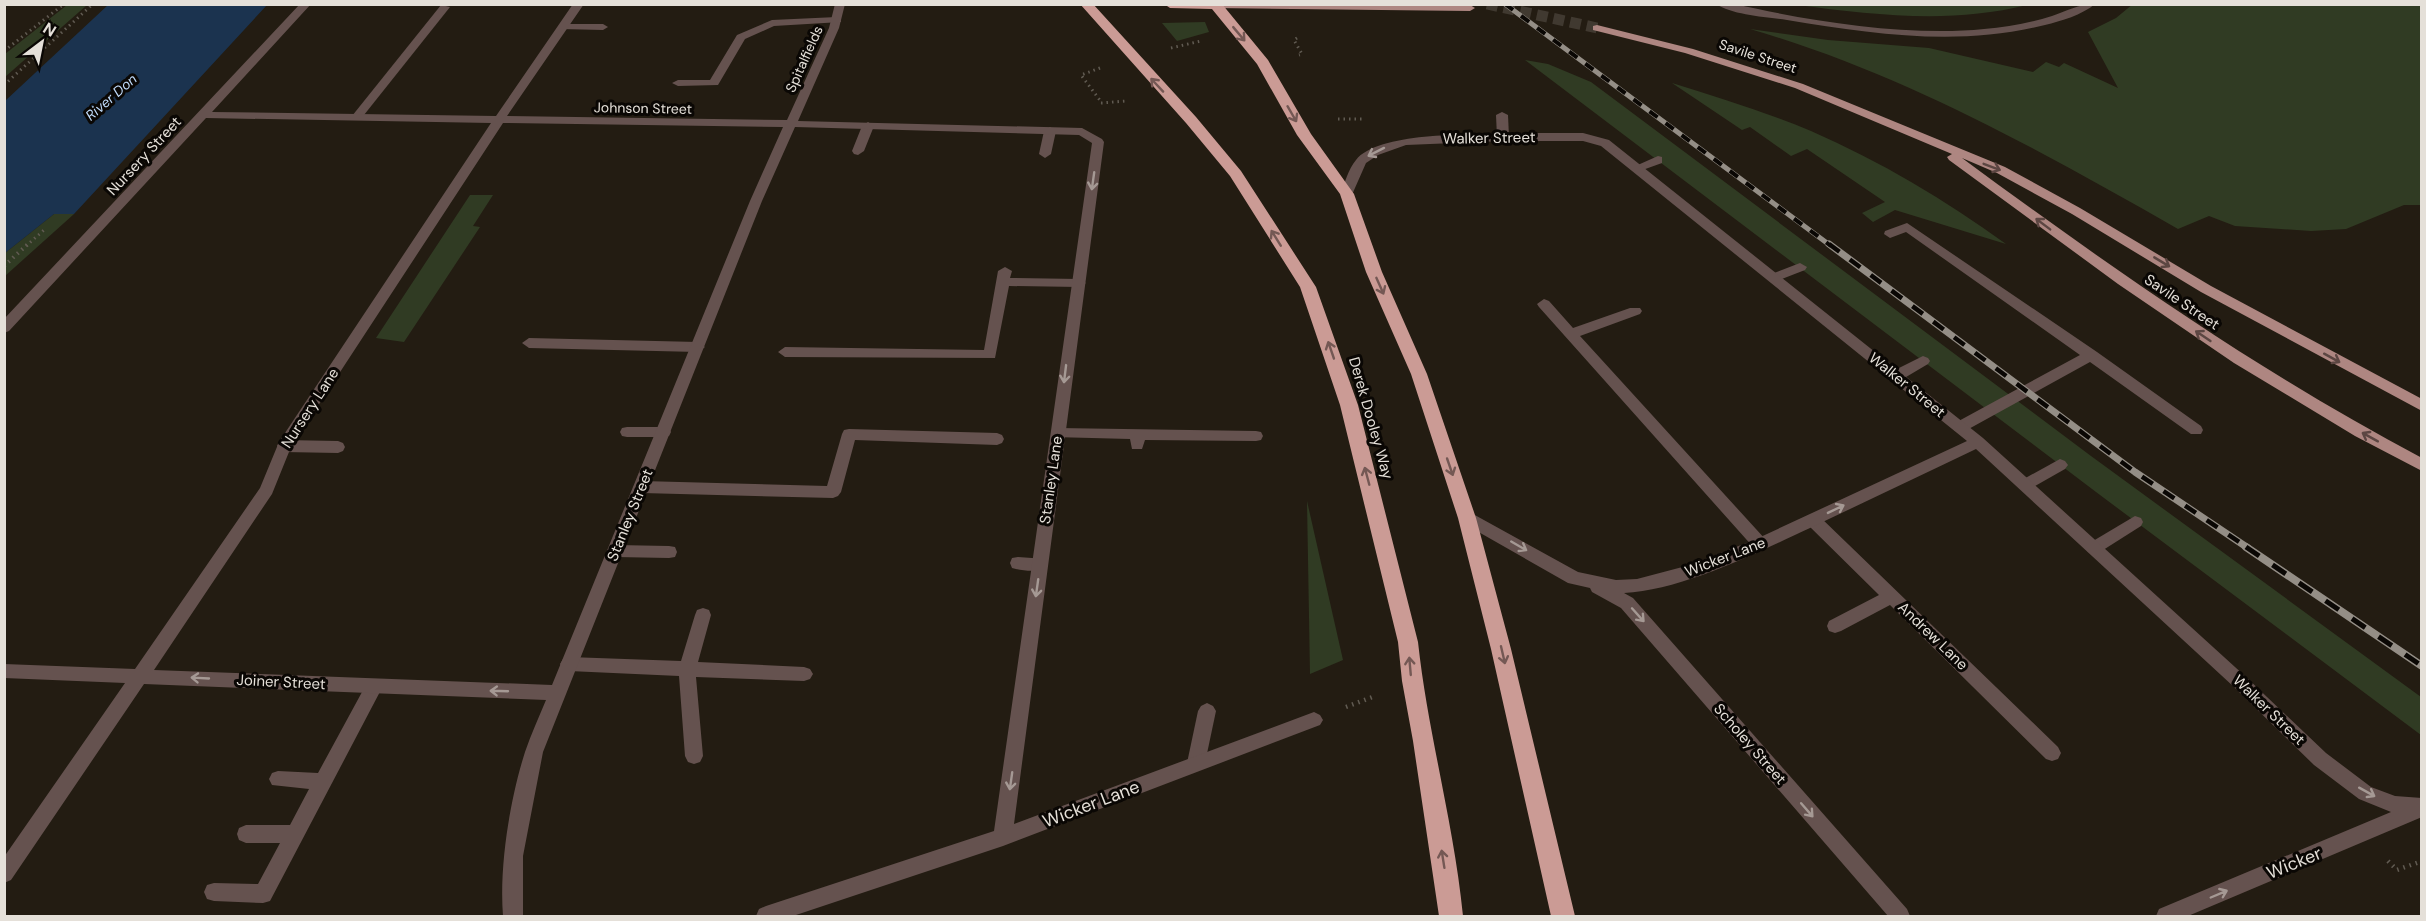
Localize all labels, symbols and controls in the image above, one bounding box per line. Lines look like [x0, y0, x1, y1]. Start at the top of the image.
north arrow [12, 12, 72, 72]
text: N [39, 18, 60, 42]
street label: Spitalfields [781, 23, 827, 95]
one-way arrow [1232, 26, 1245, 42]
street label: Savile Street [1717, 35, 1799, 77]
water label: River Don [82, 70, 140, 124]
one-way arrow [1150, 77, 1164, 92]
street label: Johnson Street [594, 98, 692, 118]
one-way arrow [1286, 105, 1298, 122]
street label: Nursery Street [102, 112, 186, 200]
street label: Walker Street [1442, 127, 1536, 149]
one-way arrow [1367, 147, 1385, 159]
one-way arrow [1982, 162, 2001, 173]
one-way arrow [1087, 171, 1098, 190]
one-way arrow [2036, 218, 2052, 231]
one-way arrow [1270, 230, 1282, 247]
one-way arrow [2153, 256, 2170, 268]
street label: Savile Street [2141, 270, 2224, 335]
one-way arrow [1375, 276, 1386, 294]
one-way arrow [2196, 330, 2212, 342]
one-way arrow [1324, 341, 1335, 360]
street label: Walker Street [1865, 348, 1949, 422]
one-way arrow [2322, 353, 2340, 364]
street label: Derek Dooley Way [1344, 355, 1398, 482]
street label: Nursery Lane [277, 364, 343, 452]
one-way arrow [1060, 364, 1071, 384]
one-way arrow [2362, 431, 2379, 443]
street label: Stanley Lane [1035, 435, 1067, 525]
one-way arrow [1446, 457, 1457, 476]
street label: Stanley Street [602, 466, 658, 564]
one-way arrow [1361, 467, 1373, 486]
one-way arrow [1827, 503, 1845, 515]
street label: Wicker Lane [1682, 532, 1768, 582]
one-way arrow [1510, 540, 1527, 552]
one-way arrow [1031, 578, 1042, 598]
street label: Andrew Lane [1894, 598, 1972, 674]
one-way arrow [1631, 608, 1645, 623]
one-way arrow [1497, 645, 1509, 664]
one-way arrow [1404, 657, 1415, 677]
street label: Joiner Street [236, 670, 326, 694]
street label: Walker Street [2229, 671, 2309, 750]
one-way arrow [190, 673, 210, 684]
one-way arrow [490, 685, 510, 697]
street label: Scholey Street [1709, 699, 1791, 789]
one-way arrow [1005, 771, 1016, 791]
street label: Wicker Lane [1039, 775, 1143, 833]
one-way arrow [2358, 786, 2375, 798]
one-way arrow [1800, 802, 1814, 817]
street label: Wicker [2263, 841, 2325, 885]
one-way arrow [1437, 849, 1448, 869]
one-way arrow [2210, 887, 2228, 899]

